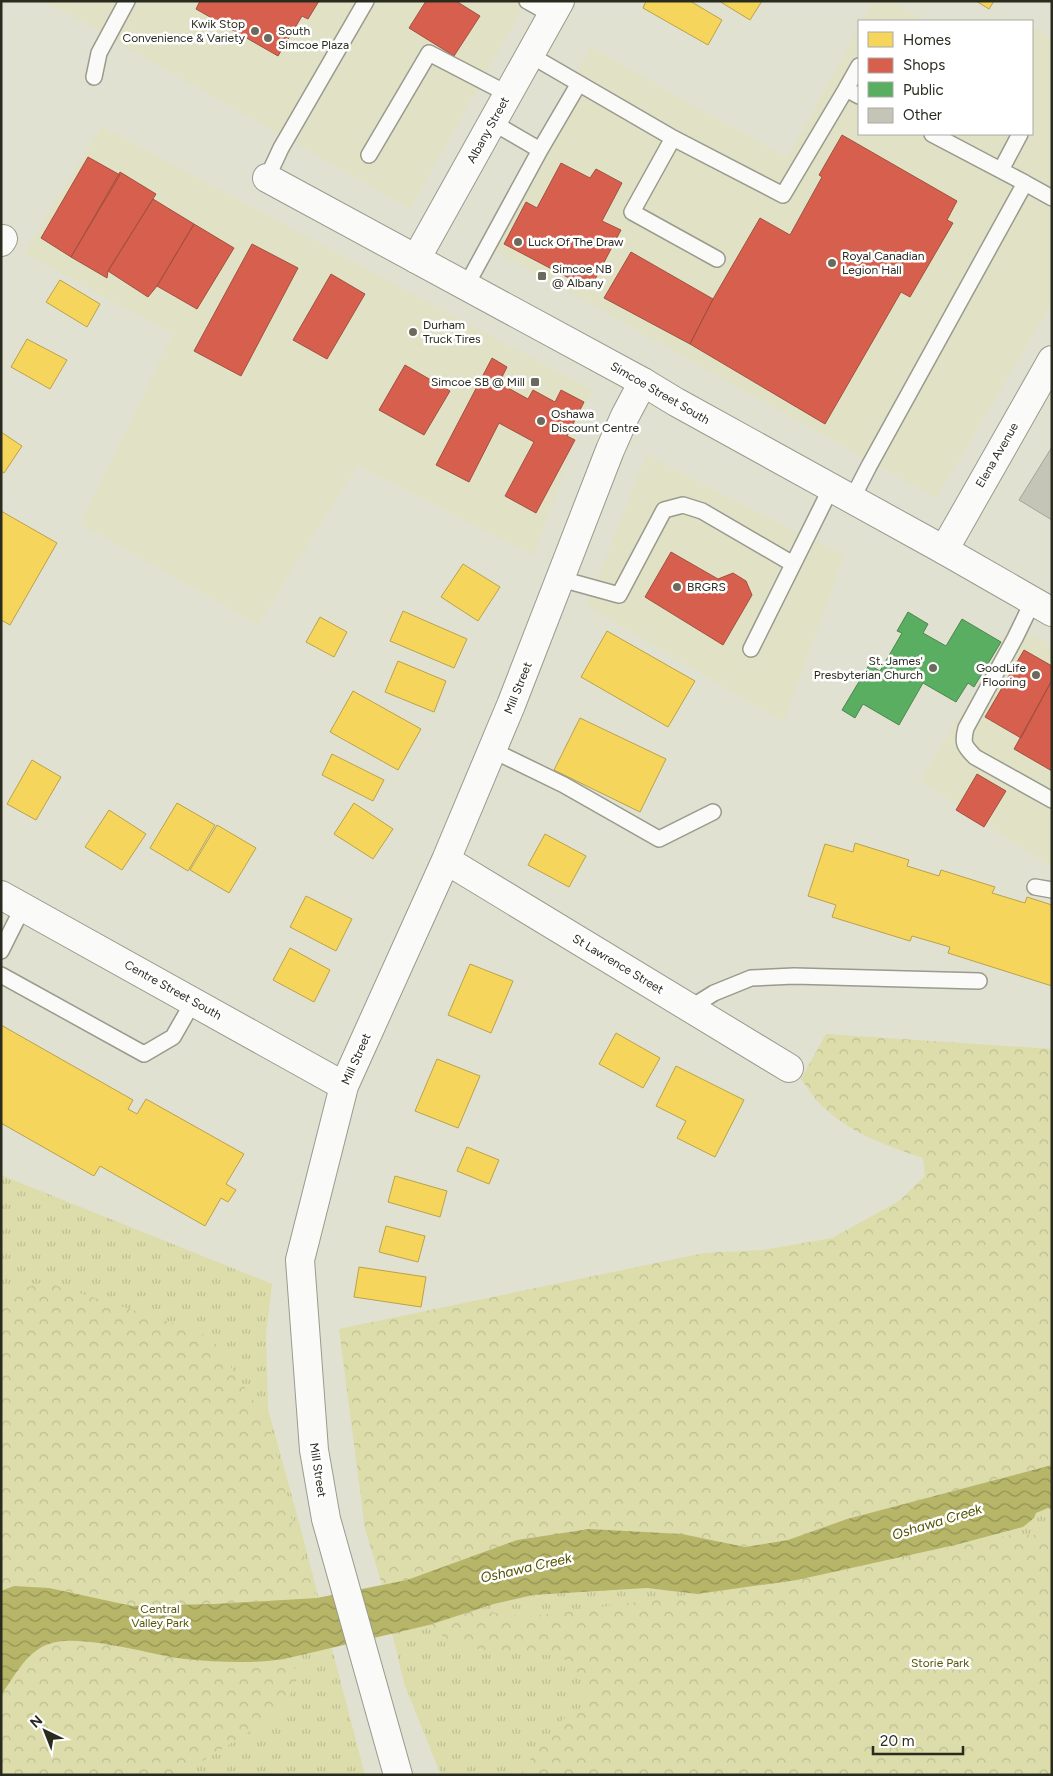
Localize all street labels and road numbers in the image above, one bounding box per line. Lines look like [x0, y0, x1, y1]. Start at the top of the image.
street label: Albany Street [464, 94, 512, 165]
street label: Simcoe Street South [608, 359, 712, 427]
street label: Elena Avenue [973, 420, 1021, 490]
street label: Mill Street [501, 660, 535, 716]
street label: St Lawrence Street [570, 931, 666, 997]
street label: Centre Street South [122, 957, 224, 1023]
street label: Mill Street [338, 1031, 374, 1087]
street label: Mill Street [307, 1442, 329, 1499]

